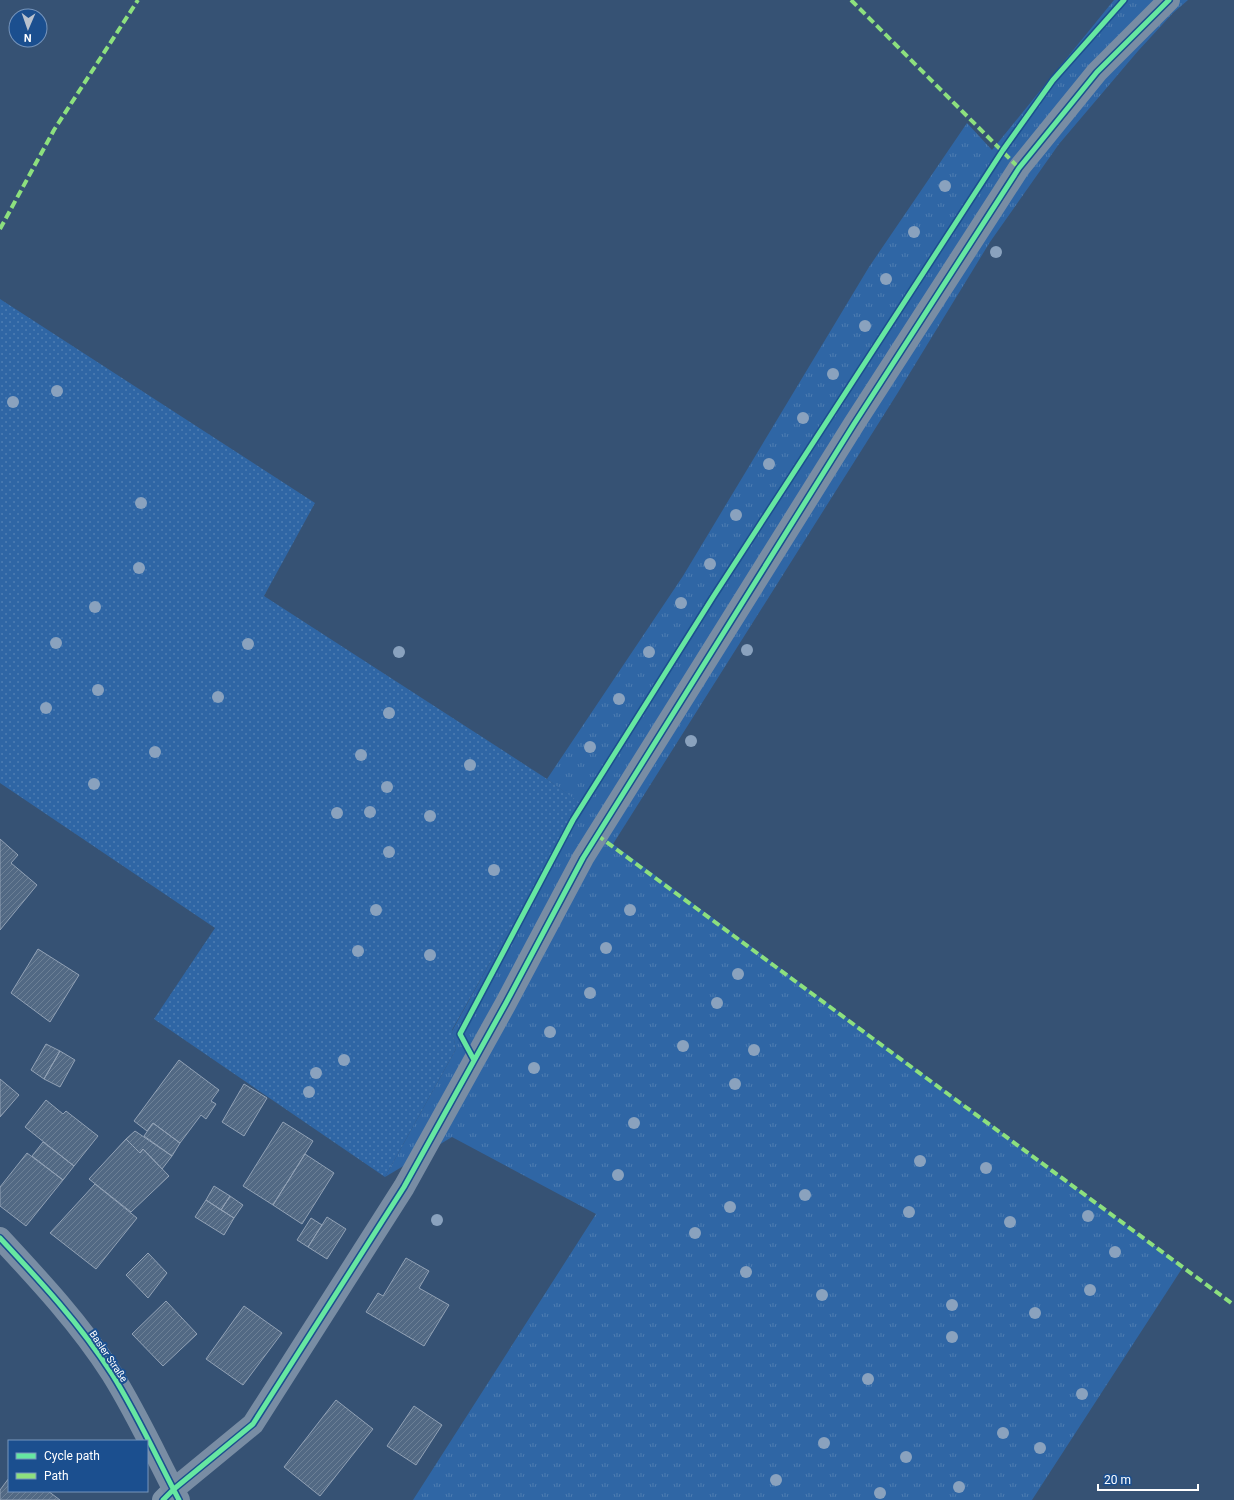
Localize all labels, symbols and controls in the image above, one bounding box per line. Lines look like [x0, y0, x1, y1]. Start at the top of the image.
north arrow [8, 8, 48, 48]
text: N [23, 31, 32, 44]
street label: Basler Straße [87, 1329, 130, 1384]
legend [8, 1440, 148, 1492]
text: Cycle path [44, 1449, 100, 1463]
scale bar [1098, 1466, 1198, 1492]
text: Path [44, 1469, 69, 1483]
text: 20 m [1104, 1473, 1131, 1487]

